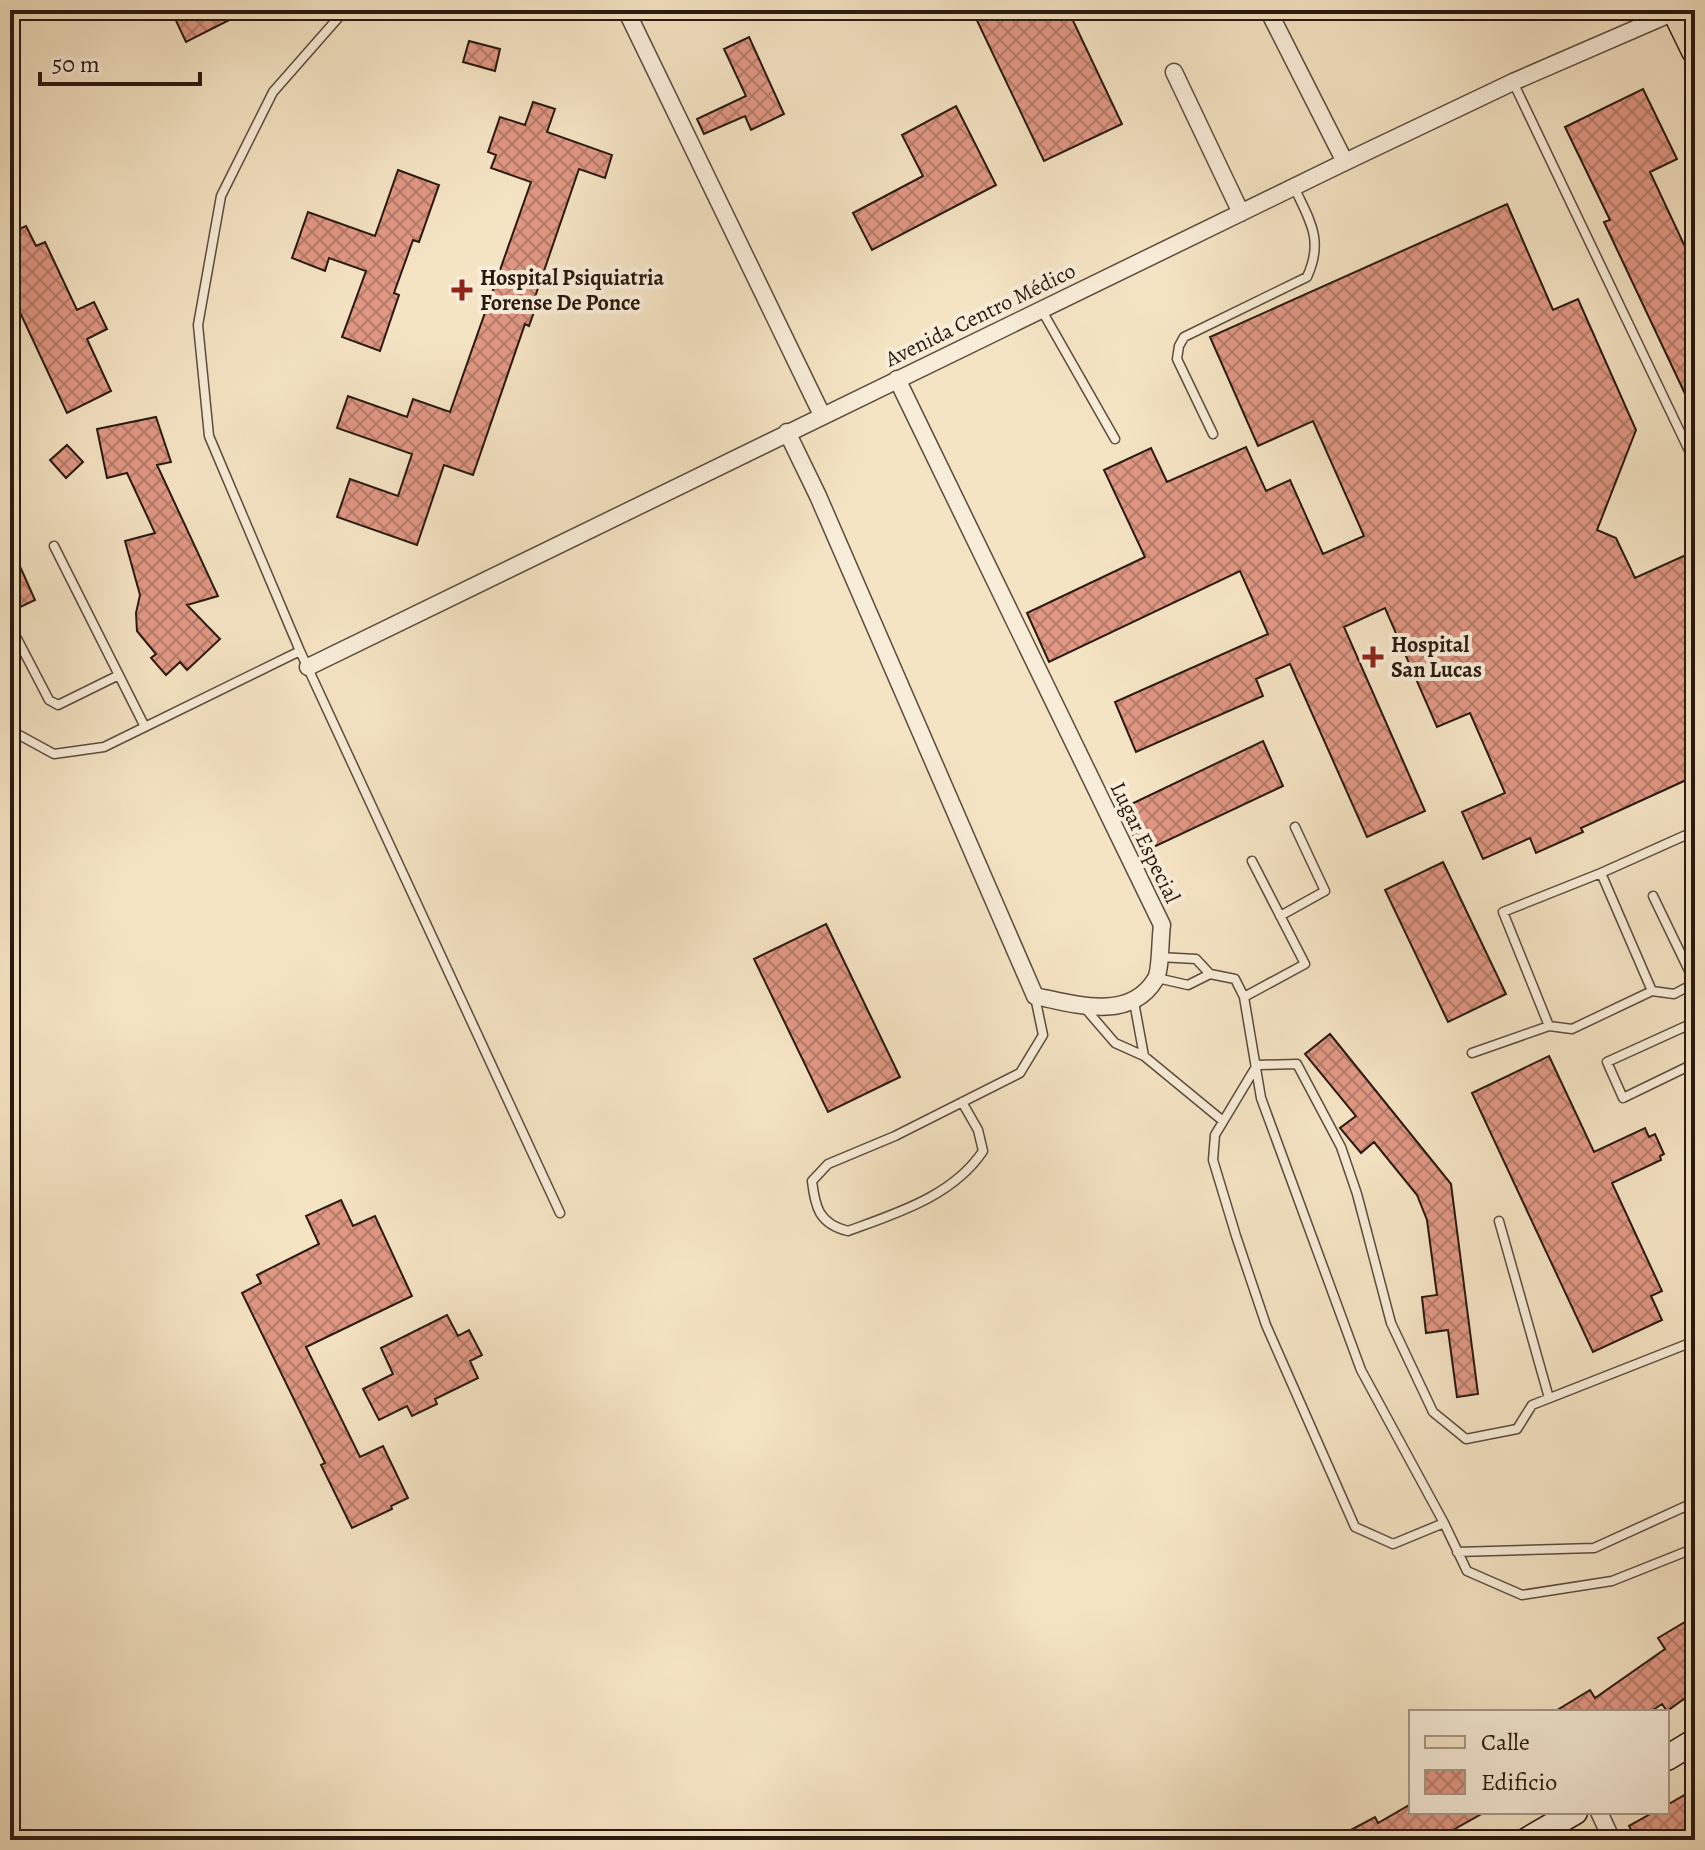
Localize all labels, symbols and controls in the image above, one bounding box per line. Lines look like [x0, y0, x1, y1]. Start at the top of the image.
scale bar [40, 36, 200, 86]
text: 50 m [52, 48, 100, 80]
street label: Avenida Centro Médico [879, 256, 1081, 375]
place label: Hospital Psiquiatria Forense De Ponce [480, 263, 664, 318]
marker: Hospital Psiquiatria Forense De Ponce [451, 279, 473, 301]
place label: Hospital San Lucas [1391, 630, 1482, 685]
marker: Hospital San Lucas [1362, 646, 1384, 668]
street label: Lugar Especial [1103, 777, 1187, 908]
legend [1409, 1710, 1669, 1814]
text: Calle [1481, 1726, 1530, 1758]
text: Edificio [1481, 1766, 1557, 1798]

